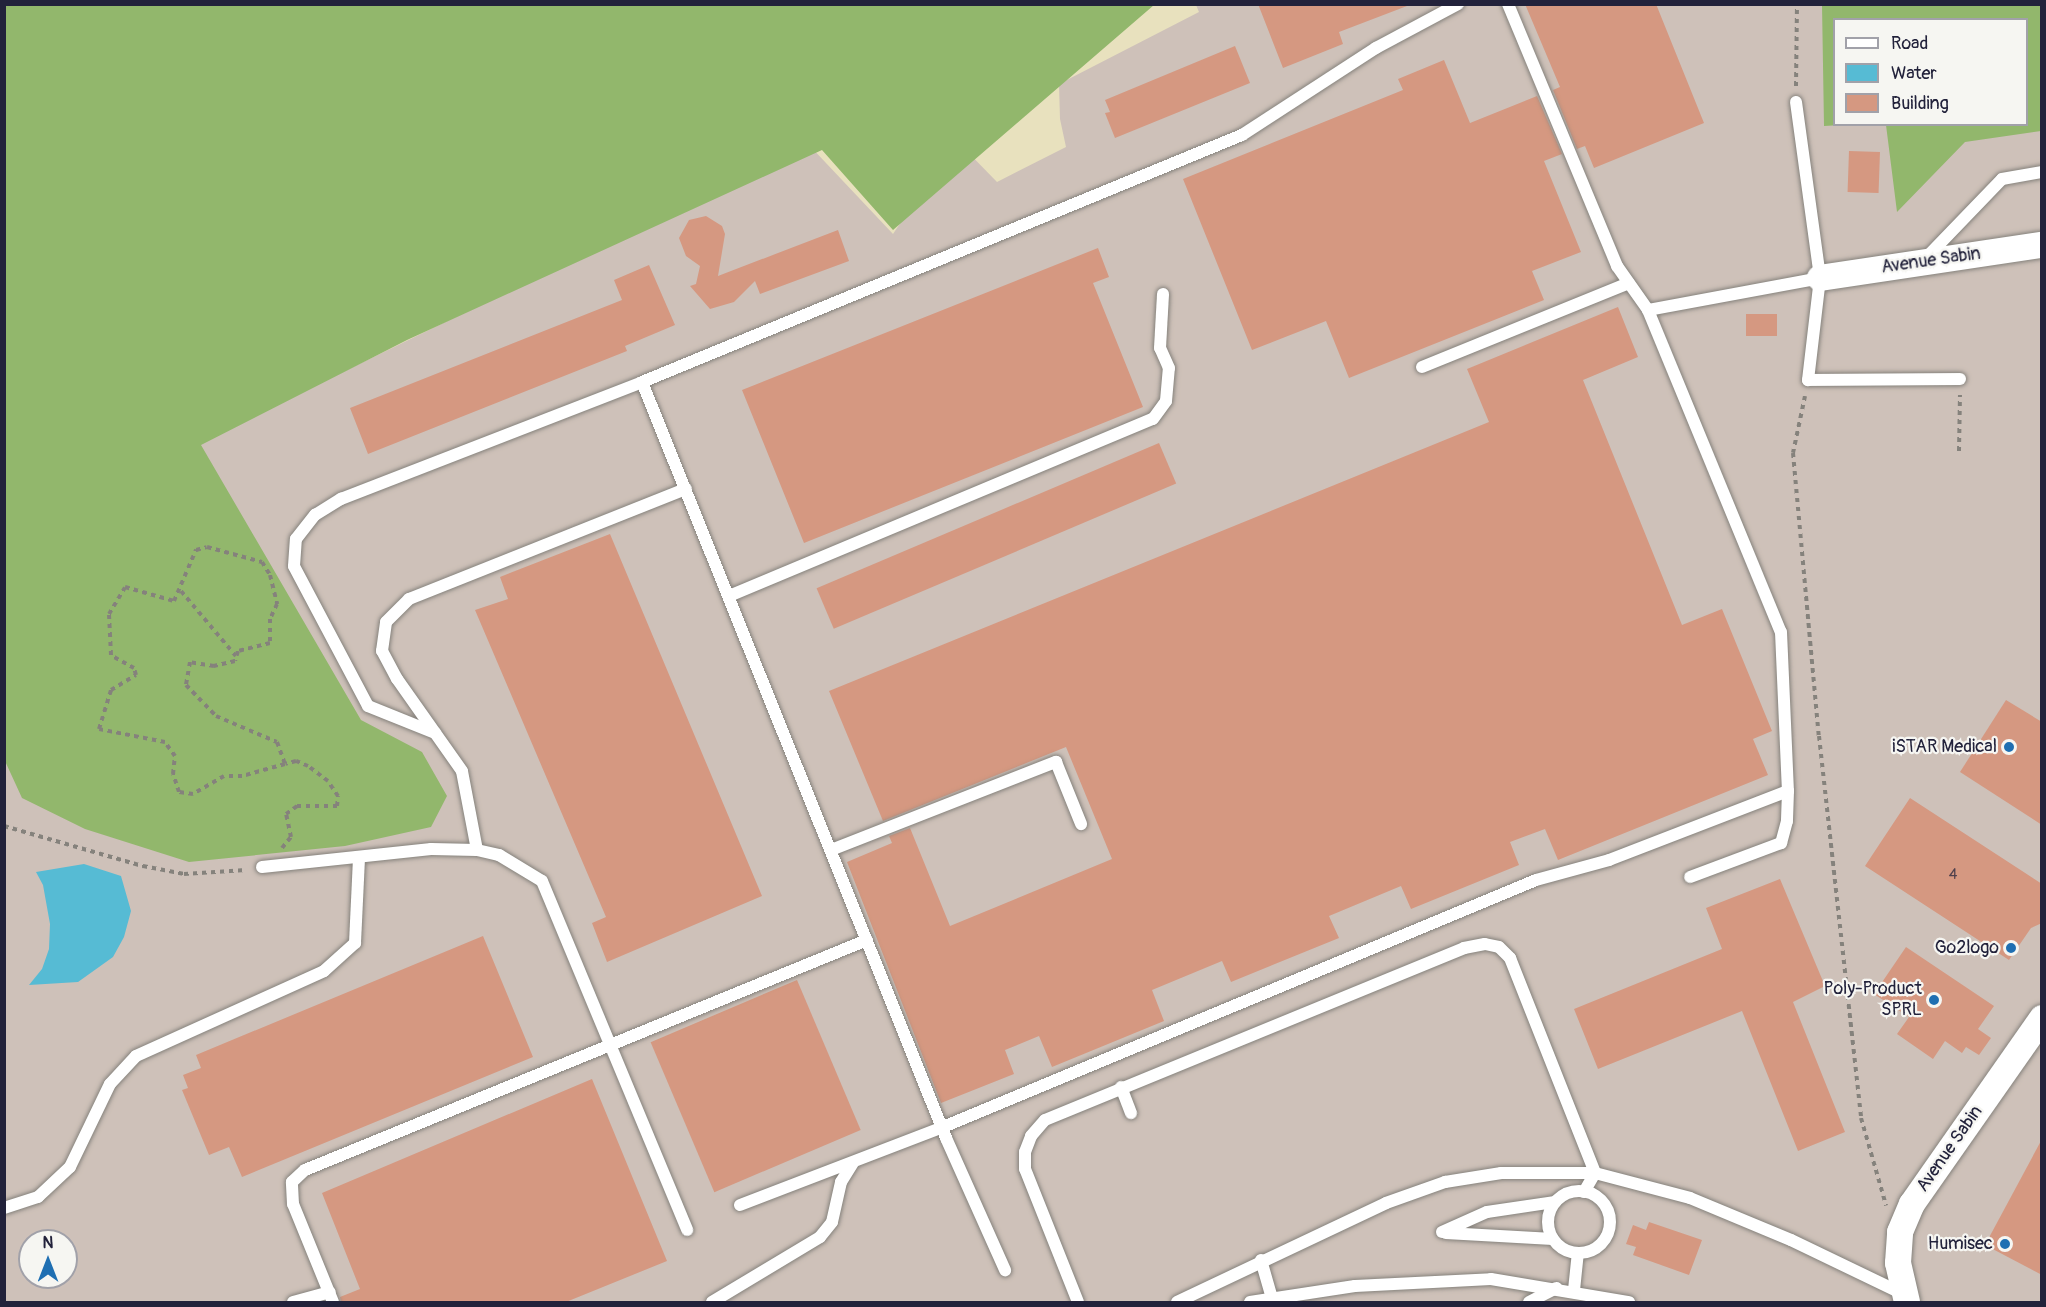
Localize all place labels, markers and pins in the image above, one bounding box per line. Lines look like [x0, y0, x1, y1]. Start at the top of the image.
place label: iSTAR Medical [1892, 736, 1997, 758]
marker: iSTAR Medical [2002, 740, 2016, 754]
place label: Go2logo [1935, 937, 1999, 959]
marker: Go2logo [2004, 941, 2018, 955]
place label: Poly-Product SPRL [1824, 979, 1922, 1022]
marker: Poly-Product SPRL [1927, 993, 1941, 1007]
place label: Humisec [1928, 1233, 1993, 1255]
marker: Humisec [1998, 1237, 2012, 1251]

